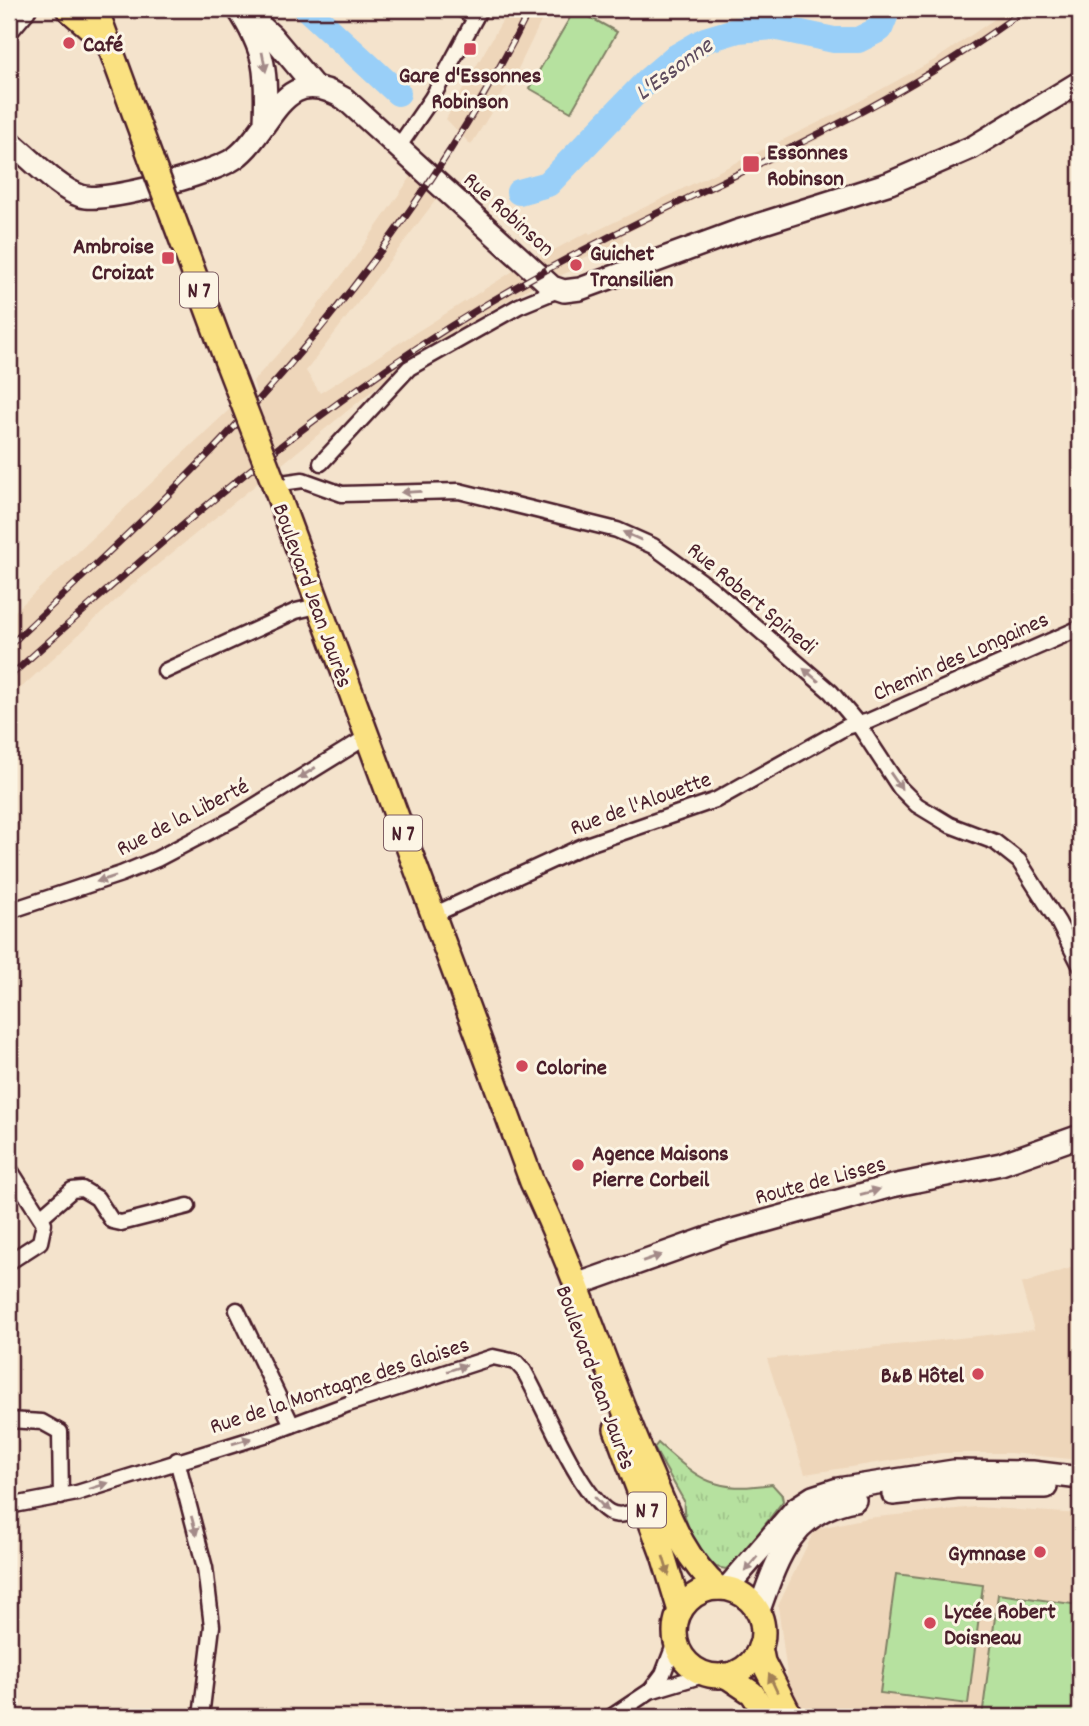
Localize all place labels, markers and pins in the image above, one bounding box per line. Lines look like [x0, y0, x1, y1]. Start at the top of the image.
place label: Café [83, 30, 123, 63]
marker: Café [61, 35, 77, 51]
marker: Gare d'Essonnes Robinson [462, 41, 478, 57]
place label: Gare d'Essonnes Robinson [399, 61, 542, 120]
place label: Essonnes Robinson [767, 138, 848, 197]
marker: Essonnes Robinson [741, 154, 761, 174]
place label: Ambroise Croizat [73, 232, 155, 291]
place label: Guichet Transilien [590, 239, 674, 298]
marker: Ambroise Croizat [160, 250, 176, 266]
marker: Guichet Transilien [568, 257, 584, 273]
place label: Colorine [536, 1053, 607, 1086]
marker: Colorine [514, 1058, 530, 1074]
place label: Agence Maisons Pierre Corbeil [592, 1139, 729, 1198]
marker: Agence Maisons Pierre Corbeil [570, 1157, 586, 1173]
place label: B&B Hôtel [881, 1361, 965, 1394]
marker: B&B Hôtel [970, 1366, 986, 1382]
place label: Gymnase [948, 1539, 1026, 1572]
marker: Gymnase [1032, 1544, 1048, 1560]
place label: Lycée Robert Doisneau [944, 1597, 1056, 1656]
marker: Lycée Robert Doisneau [922, 1615, 938, 1631]

